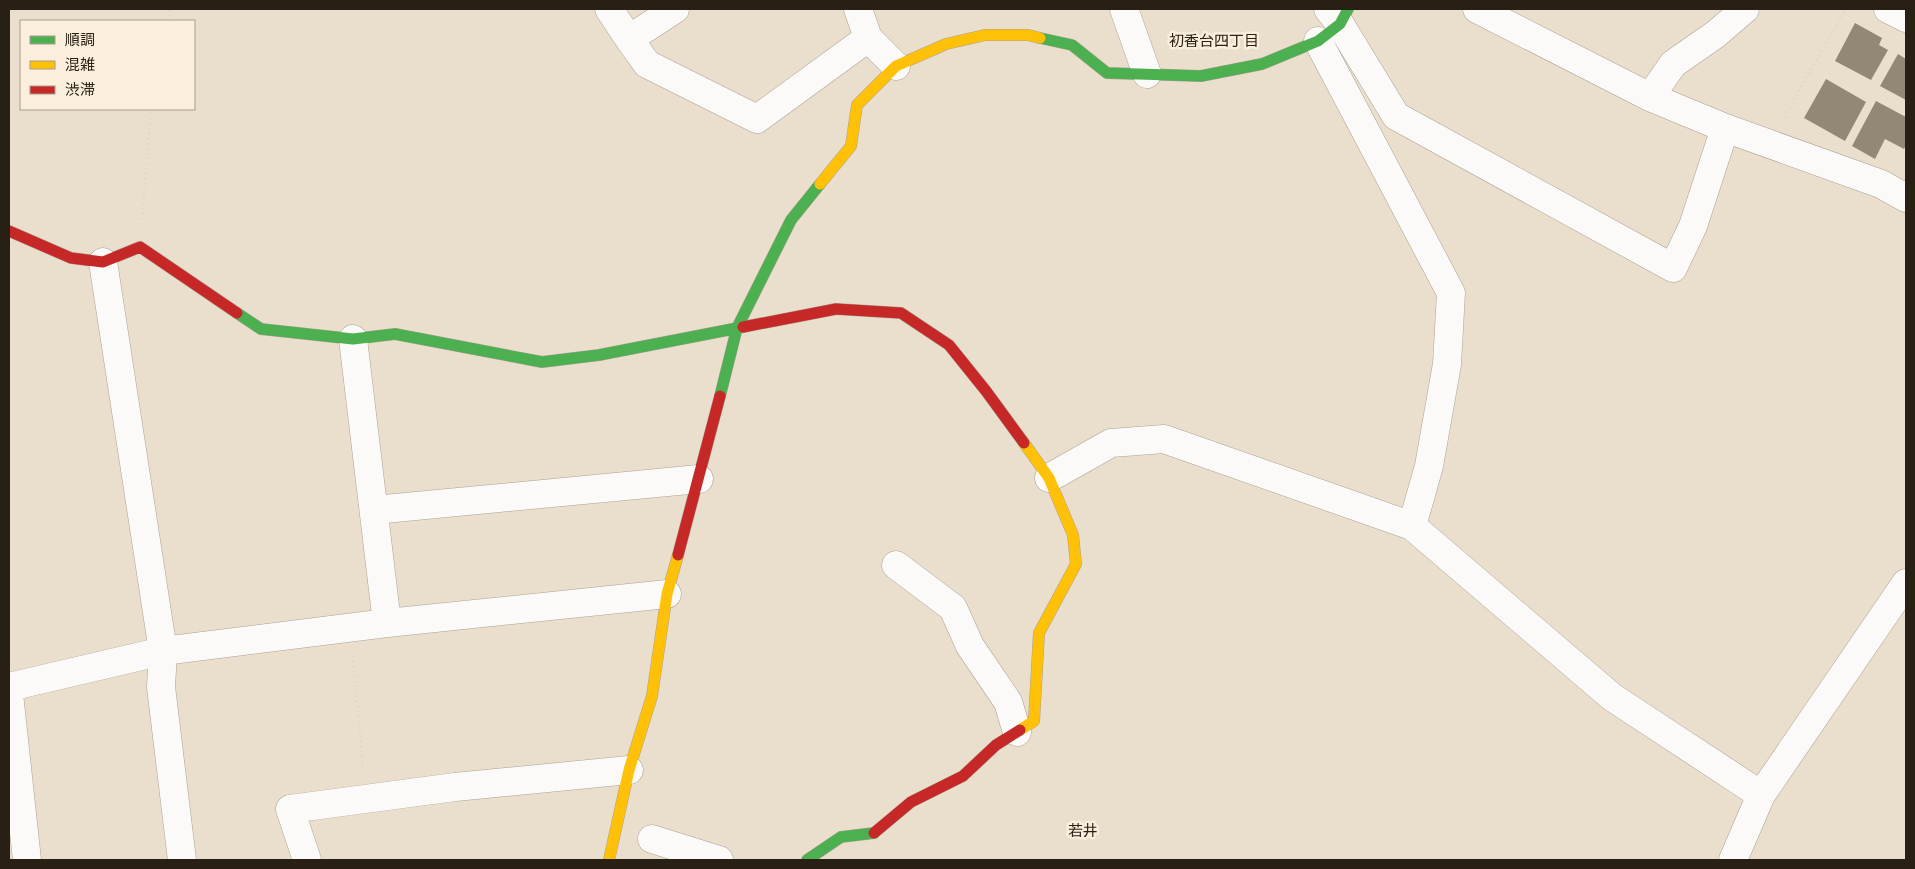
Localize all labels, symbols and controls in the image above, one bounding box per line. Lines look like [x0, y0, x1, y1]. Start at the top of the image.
legend [20, 20, 195, 110]
text: 順調 [65, 31, 95, 49]
district label: 初香台四丁目 [1169, 32, 1259, 50]
text: 混雑 [65, 56, 95, 74]
text: 渋滞 [65, 81, 95, 99]
district label: 若井 [1068, 822, 1098, 840]

